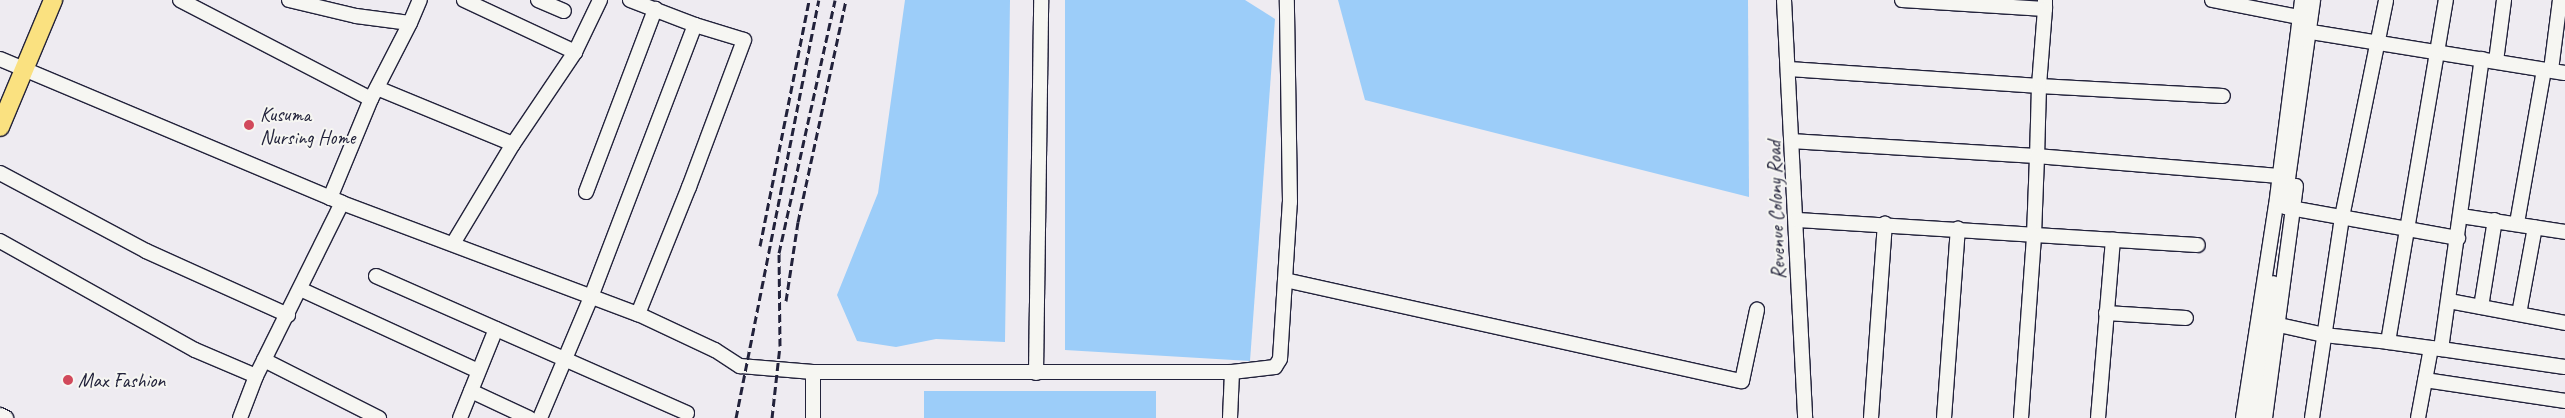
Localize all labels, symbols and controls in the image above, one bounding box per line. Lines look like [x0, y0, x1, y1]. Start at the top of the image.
place label: Kusuma Nursing Home [260, 102, 354, 149]
marker: Kusuma Nursing Home [242, 118, 256, 132]
street label: Revenue Colony Road [1762, 140, 1790, 280]
place label: Max Fashion [78, 368, 166, 392]
marker: Max Fashion [62, 374, 74, 386]

